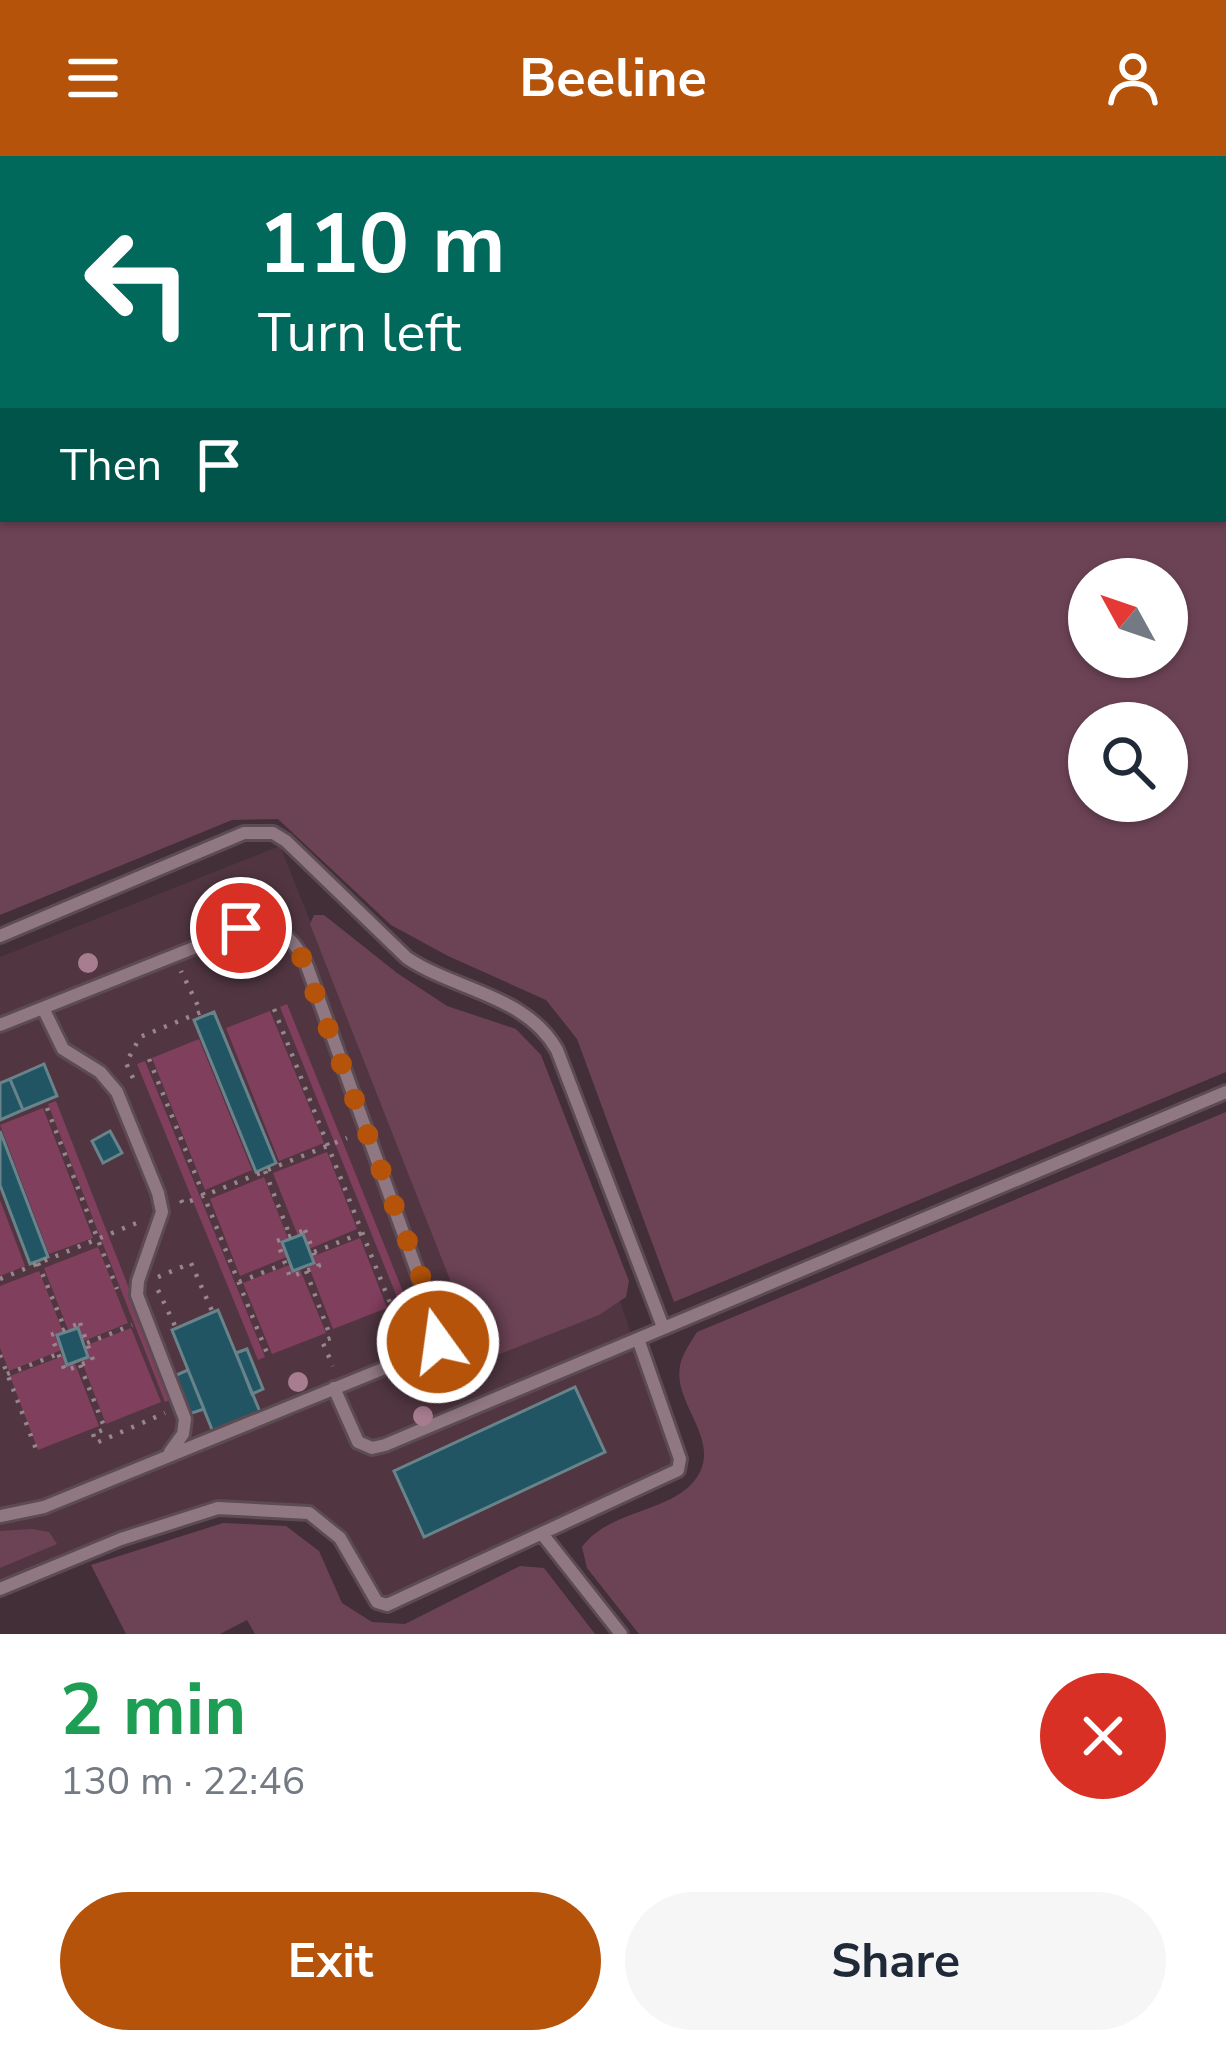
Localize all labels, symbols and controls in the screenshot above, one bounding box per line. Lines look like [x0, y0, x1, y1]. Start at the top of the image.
text: Beeline [519, 41, 707, 115]
icon: menu [60, 45, 126, 111]
icon: person [1100, 45, 1166, 111]
text: 110 m [258, 187, 506, 302]
icon: left [60, 204, 216, 360]
text: Turn left [258, 296, 461, 370]
icon: arrive [186, 432, 252, 498]
text: Then [60, 435, 162, 496]
north arrow [1068, 558, 1188, 678]
map controls [1068, 558, 1188, 822]
button: search [1068, 702, 1188, 822]
pin [190, 877, 292, 979]
icon: arrive [208, 895, 274, 961]
position arrow [375, 1279, 501, 1405]
text: 2 min [60, 1661, 246, 1759]
button: close [1040, 1673, 1166, 1799]
text: 130 m · 22:46 [60, 1755, 305, 1808]
button: Exit [60, 1892, 601, 2030]
button: Share [625, 1892, 1166, 2030]

